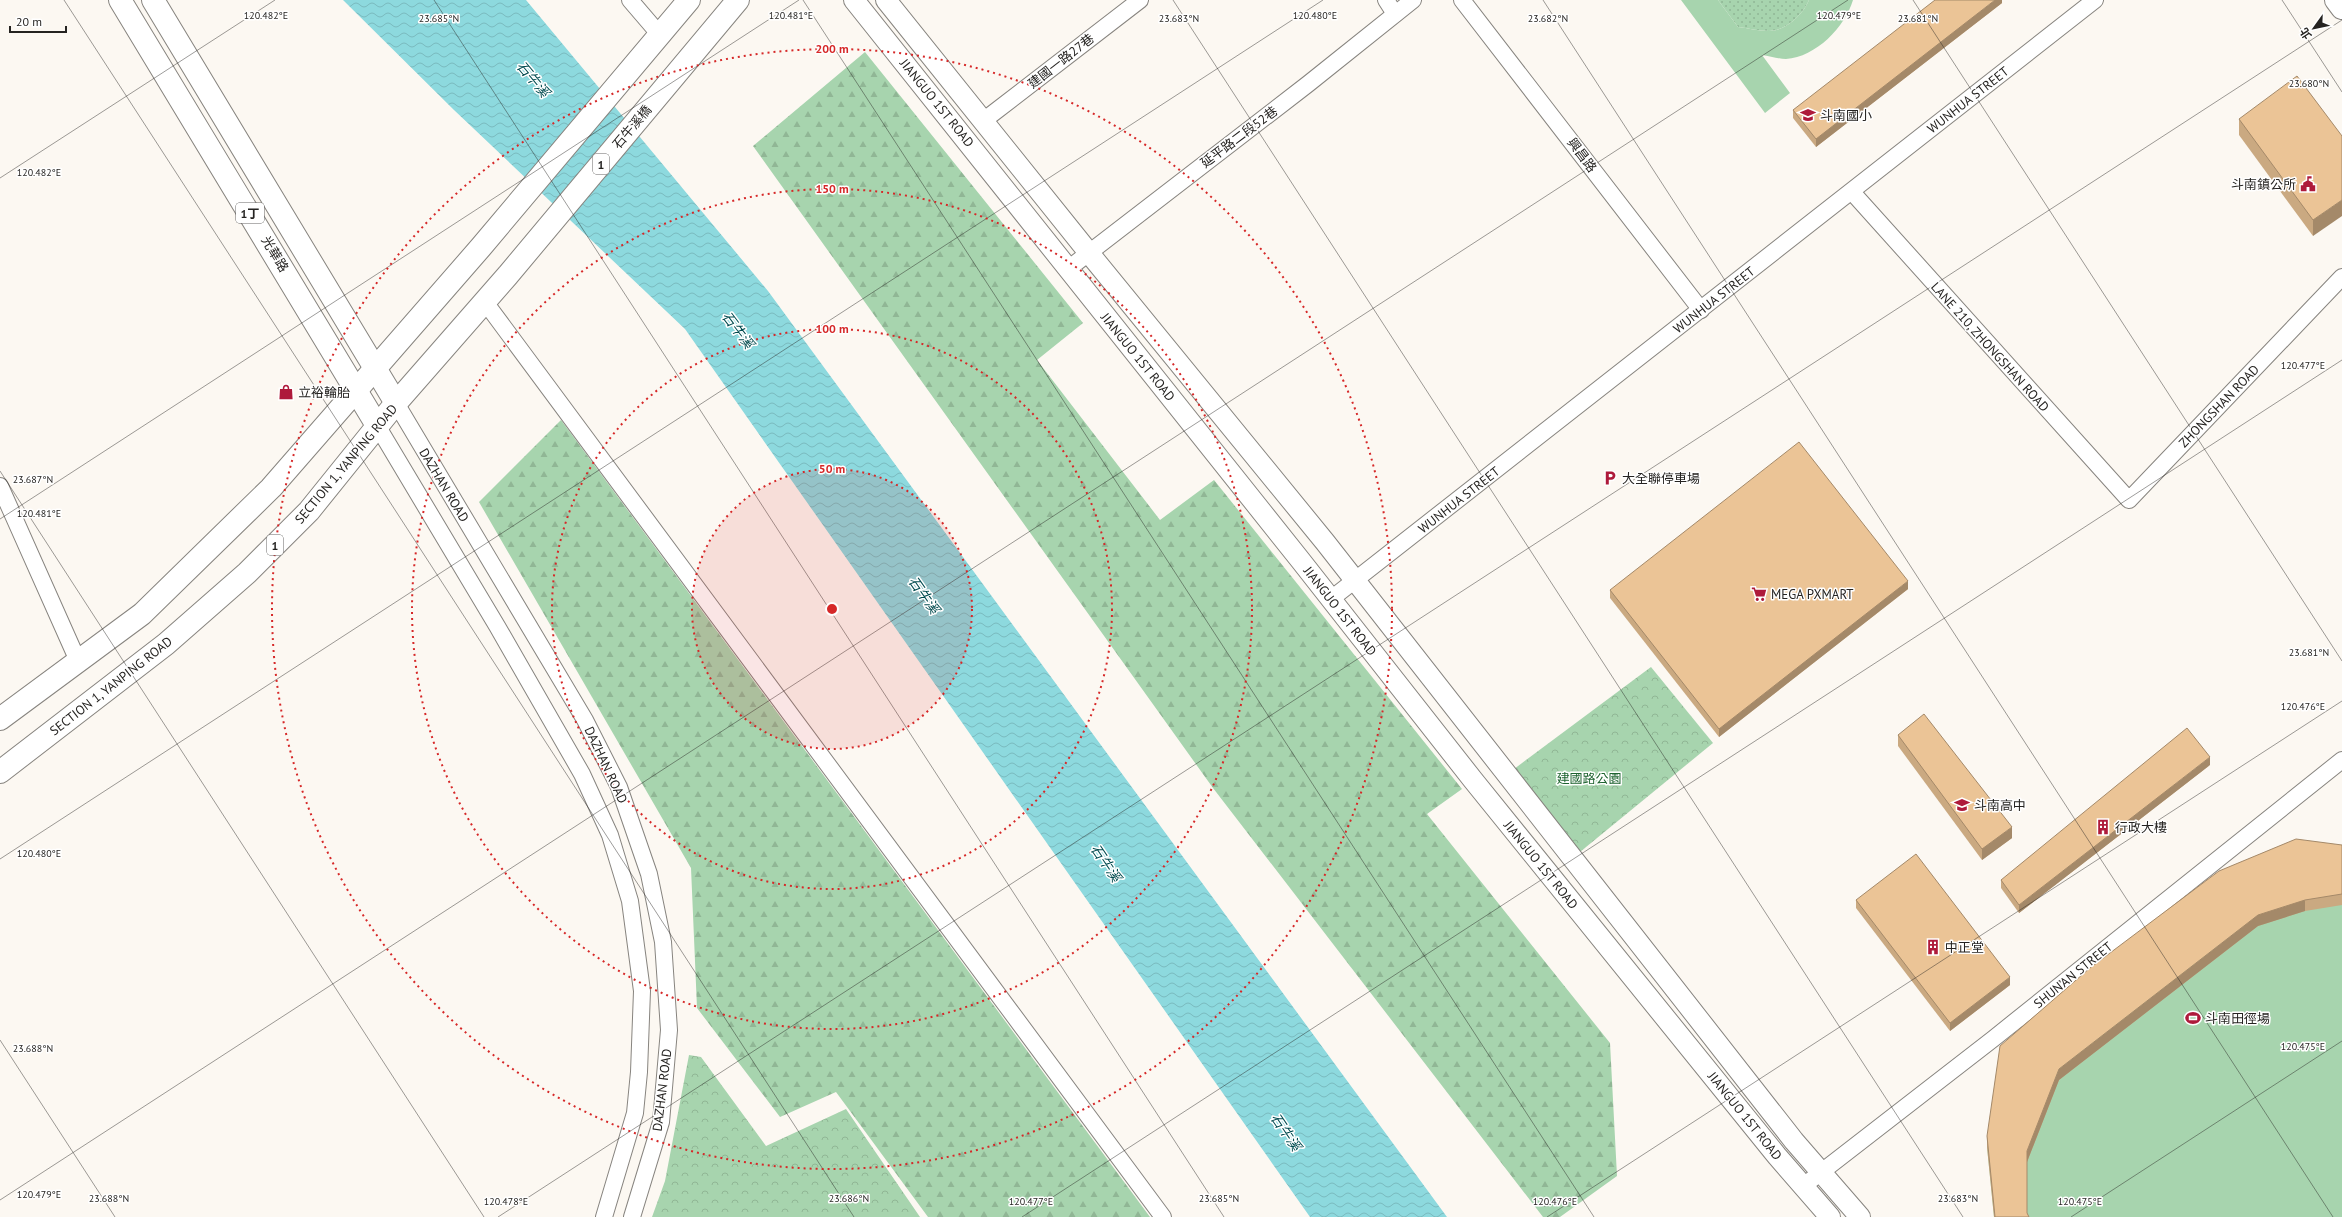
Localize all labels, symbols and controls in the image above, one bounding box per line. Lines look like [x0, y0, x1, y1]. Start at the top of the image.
scale bar [10, 8, 66, 34]
north arrow [2294, 8, 2334, 48]
text: 120.482°E [244, 9, 288, 22]
text: 120.481°E [769, 9, 813, 22]
text: 120.480°E [1293, 9, 1337, 22]
text: 120.479°E [1817, 9, 1861, 22]
text: 23.685°N [419, 12, 459, 25]
text: 23.683°N [1159, 12, 1199, 25]
text: 23.682°N [1528, 12, 1568, 25]
text: 23.681°N [1898, 12, 1938, 25]
text: 20 m [16, 14, 42, 29]
text: 北 [2297, 25, 2314, 42]
street label: 建國一路27巷 [1025, 30, 1097, 92]
text: 200 m [815, 41, 849, 56]
street label: JIANGUO 1ST ROAD [896, 55, 978, 151]
water label: 石牛溪 [513, 57, 555, 102]
street label: WUNHUA STREET [1924, 63, 2012, 137]
text: 23.680°N [2289, 77, 2329, 90]
street label: 石牛溪橋 [609, 102, 655, 152]
street label: 延平路二段52巷 [1197, 102, 1281, 172]
school or university icon: 斗南國小 [1799, 106, 1817, 124]
place label: 斗南國小 [1820, 107, 1872, 124]
street label: 興昌路 [1563, 134, 1601, 176]
road number: 1 [593, 154, 609, 174]
text: 120.482°E [17, 166, 61, 179]
public building icon: 斗南鎮公所 [2299, 175, 2317, 193]
place label: 斗南鎮公所 [2231, 176, 2296, 193]
text: 150 m [815, 181, 849, 196]
road number: 1丁 [236, 203, 264, 223]
street label: 光華路 [258, 233, 292, 275]
street label: WUNHUA STREET [1670, 263, 1758, 337]
street label: LANE 210, ZHONGSHAN ROAD [1927, 279, 2053, 415]
water label: 石牛溪 [718, 308, 759, 354]
street label: JIANGUO 1ST ROAD [1097, 309, 1179, 405]
text: 100 m [815, 321, 849, 336]
text: 120.477°E [2281, 359, 2325, 372]
street label: ZHONGSHAN ROAD [2175, 361, 2263, 451]
shop icon: 立裕輪胎 [277, 383, 295, 401]
place label: 立裕輪胎 [298, 384, 350, 401]
street label: SECTION 1, YANPING ROAD [291, 401, 401, 527]
street label: DAZHAN ROAD [415, 445, 473, 525]
text: 50 m [819, 461, 845, 476]
street label: WUNHUA STREET [1415, 463, 1503, 537]
parking icon: 大全聯停車場 [1601, 469, 1619, 487]
place label: 大全聯停車場 [1622, 470, 1700, 487]
text: 23.687°N [13, 473, 53, 486]
text: 120.481°E [17, 507, 61, 520]
road number: 1 [267, 535, 283, 555]
street label: JIANGUO 1ST ROAD [1299, 562, 1380, 659]
water label: 石牛溪 [905, 573, 945, 619]
supermarket icon: MEGA PXMART [1750, 585, 1768, 603]
place label: MEGA PXMART [1771, 586, 1854, 603]
centre of rings [825, 602, 839, 616]
street label: SECTION 1, YANPING ROAD [46, 633, 176, 739]
text: 23.681°N [2289, 646, 2329, 659]
text: 120.476°E [2281, 700, 2325, 713]
street label: DAZHAN ROAD [581, 724, 631, 806]
park label: 建國路公園 [1556, 770, 1622, 787]
school or university icon: 斗南高中 [1953, 796, 1971, 814]
place label: 斗南高中 [1974, 797, 2026, 814]
street label: JIANGUO 1ST ROAD [1500, 817, 1582, 913]
building icon: 行政大樓 [2094, 818, 2112, 836]
place label: 行政大樓 [2115, 819, 2167, 836]
water label: 石牛溪 [1087, 841, 1126, 887]
text: 120.480°E [17, 847, 61, 860]
building icon: 中正堂 [1924, 938, 1942, 956]
street label: SHUN’AN STREET [2030, 938, 2116, 1012]
place label: 中正堂 [1945, 939, 1984, 956]
sports icon: 斗南田徑場 [2184, 1009, 2202, 1027]
place label: 斗南田徑場 [2205, 1010, 2270, 1027]
text: 120.475°E [2281, 1040, 2325, 1053]
text: 23.688°N [13, 1042, 53, 1055]
street label: DAZHAN ROAD [649, 1048, 675, 1132]
street label: JIANGUO 1ST ROAD [1704, 1068, 1786, 1164]
water label: 石牛溪 [1267, 1110, 1306, 1156]
text: 120.479°E [17, 1188, 61, 1201]
text: 23.688°N [89, 1192, 129, 1205]
text: 23.686°N [829, 1192, 869, 1205]
text: 23.685°N [1199, 1192, 1239, 1205]
text: 23.683°N [1938, 1192, 1978, 1205]
text: 120.478°E [484, 1195, 528, 1208]
text: 120.477°E [1009, 1195, 1053, 1208]
text: 120.476°E [1533, 1195, 1577, 1208]
text: 120.475°E [2058, 1195, 2102, 1208]

